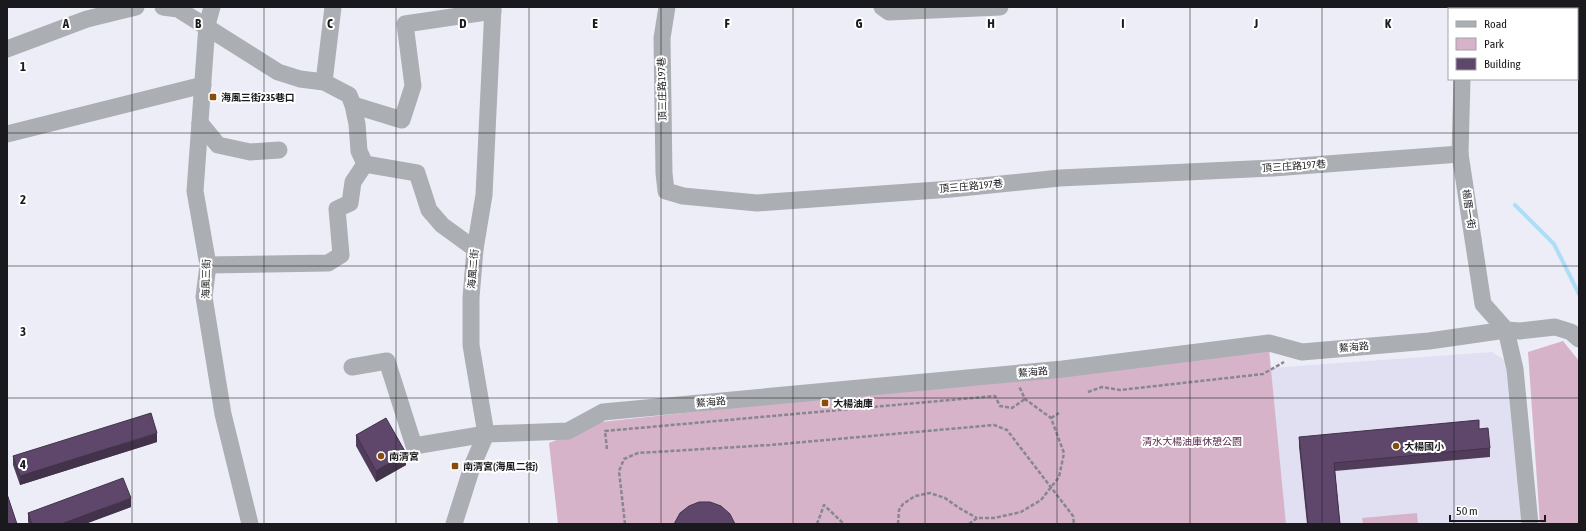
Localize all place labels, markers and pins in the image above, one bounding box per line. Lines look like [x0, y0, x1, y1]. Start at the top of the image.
marker: 海風三街235巷口 [208, 92, 218, 102]
place label: 海風三街235巷口 [221, 92, 295, 103]
marker: 大楊油庫 [820, 398, 830, 408]
place label: 大楊油庫 [833, 398, 873, 409]
marker: 大楊國小 [1391, 441, 1401, 451]
place label: 大楊國小 [1404, 441, 1445, 452]
marker: 南清宮 [376, 451, 386, 461]
place label: 南清宮 [389, 451, 419, 462]
marker: 南清宮(海風二街) [450, 461, 460, 471]
place label: 南清宮(海風二街) [463, 461, 538, 472]

